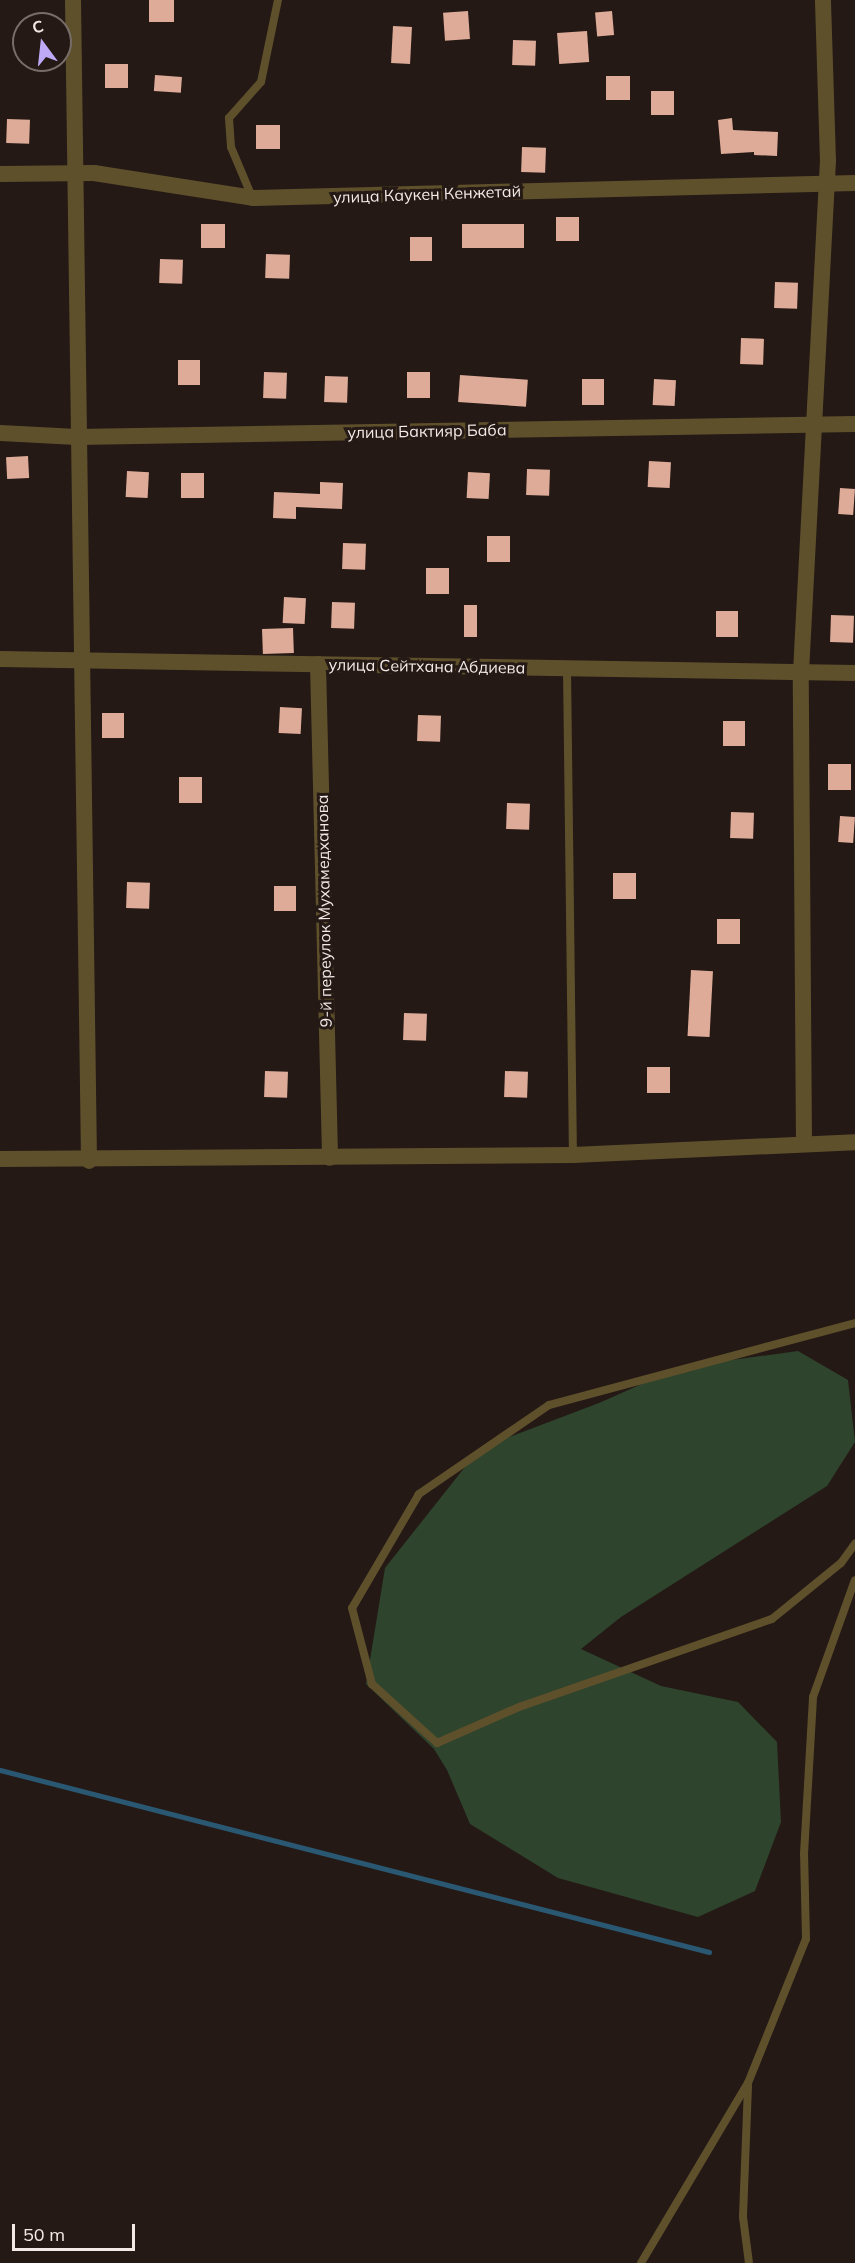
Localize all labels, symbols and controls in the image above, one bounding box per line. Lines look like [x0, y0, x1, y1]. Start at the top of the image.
north arrow [12, 12, 72, 72]
text: С [30, 15, 46, 38]
street label: улица Каукен Кенжетай [333, 181, 521, 207]
street label: улица Бактияр Баба [347, 420, 507, 442]
street label: улица Сейтхана Абдиева [329, 655, 525, 677]
street label: 9-й переулок Мухамедханова [312, 795, 336, 1027]
scale bar [15, 2212, 138, 2250]
text: 50 m [23, 2223, 65, 2246]

